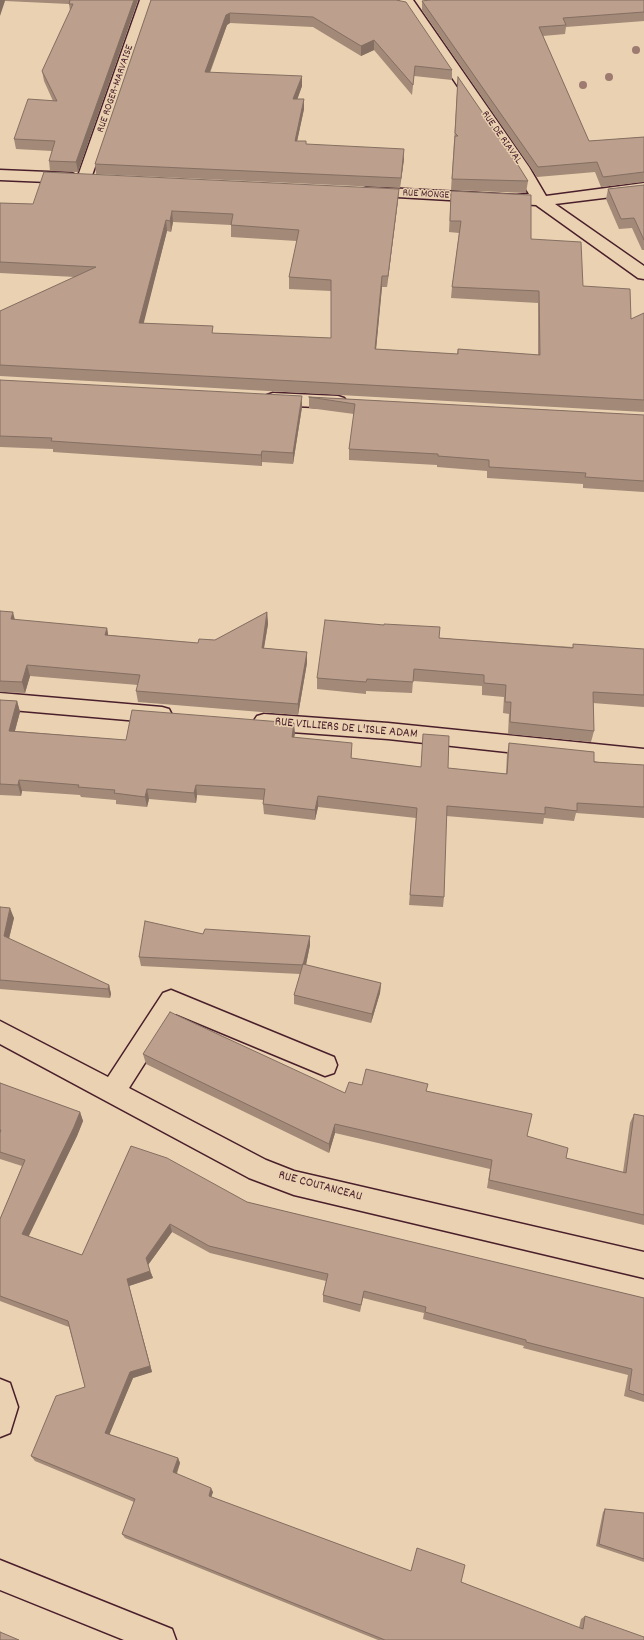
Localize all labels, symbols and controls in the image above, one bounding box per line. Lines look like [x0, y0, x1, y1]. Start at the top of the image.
street label: RUE ROGER-MARVAISE [95, 43, 137, 135]
street label: RUE DE RIAVAL [478, 109, 524, 167]
street label: RUE MONGE [402, 187, 450, 203]
street label: RUE VILLIERS DE L'ISLE ADAM [274, 715, 418, 743]
street label: RUE COUTANCEAU [276, 1168, 364, 1206]

